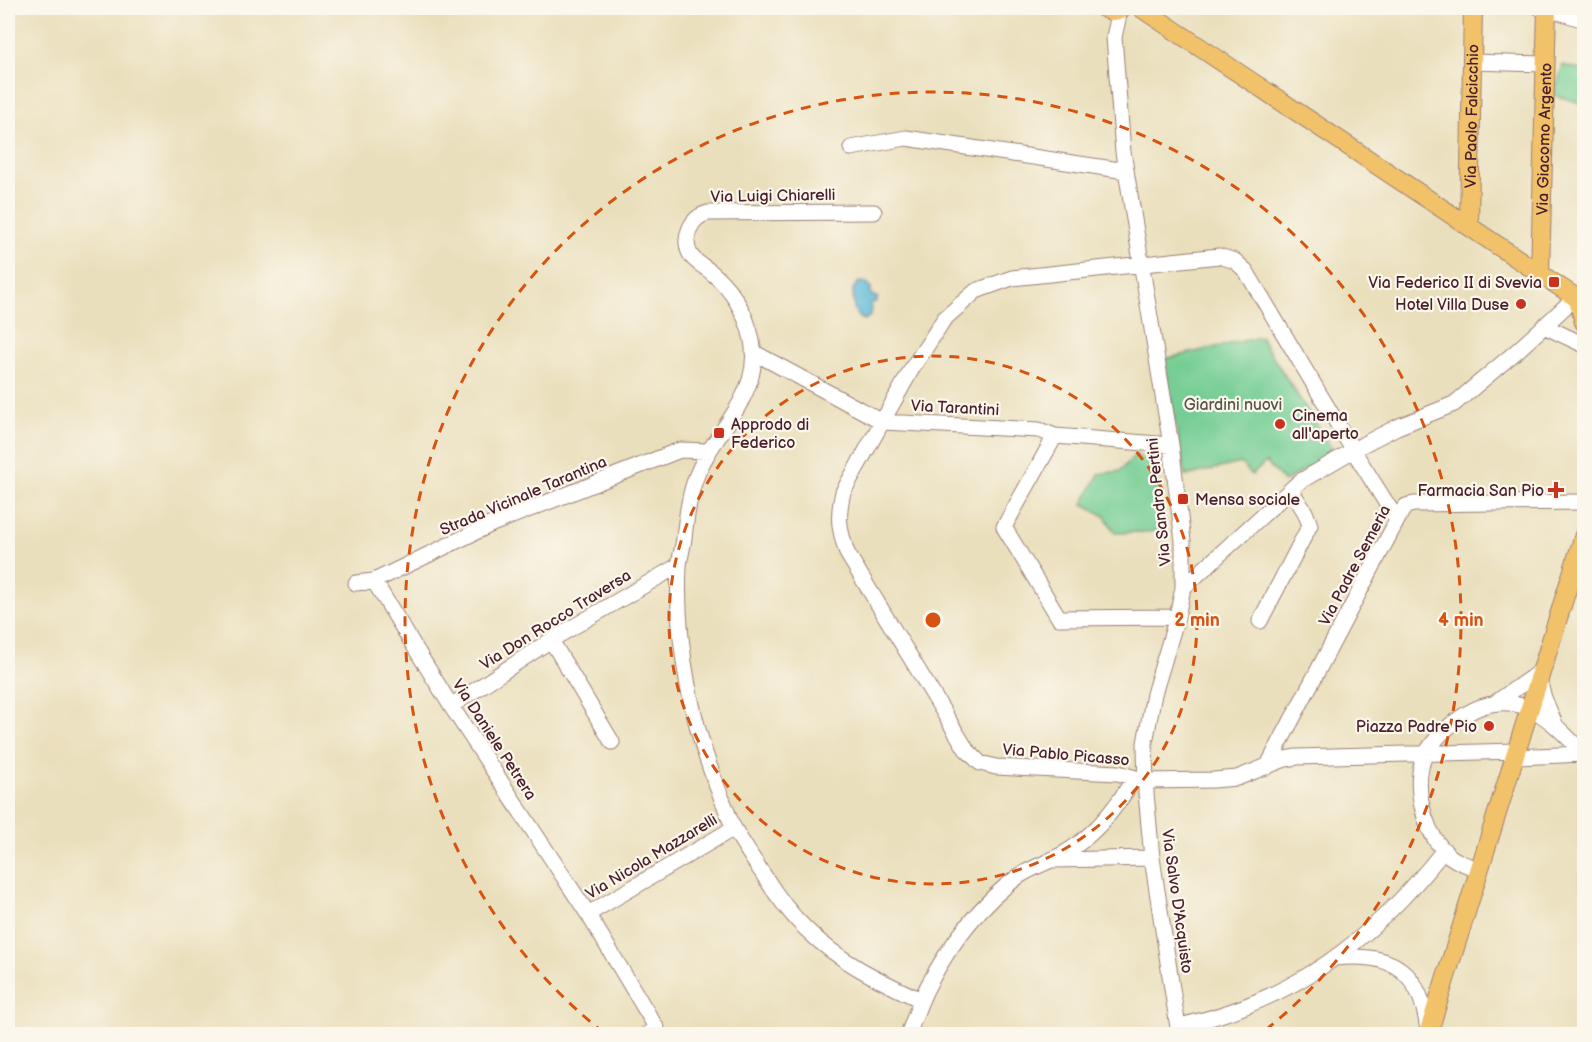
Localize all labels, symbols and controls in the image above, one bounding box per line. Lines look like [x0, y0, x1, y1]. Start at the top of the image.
street label: Via Paolo Falcicchio [1462, 44, 1483, 188]
street label: Via Giacomo Argento [1534, 63, 1557, 216]
street label: Via Luigi Chiarelli [710, 186, 836, 207]
place label: Via Federico II di Svevia [1368, 274, 1542, 293]
marker: Via Federico II di Svevia [1547, 275, 1561, 289]
place label: Hotel Villa Duse [1395, 296, 1510, 315]
marker: Hotel Villa Duse [1514, 297, 1528, 311]
park label: Giardini nuovi [1184, 396, 1282, 415]
street label: Via Tarantini [910, 397, 1000, 420]
place label: Cinema all'aperto [1292, 407, 1359, 444]
place label: Approdo di Federico [731, 416, 809, 453]
marker: Cinema all'aperto [1273, 417, 1287, 431]
marker: Approdo di Federico [712, 426, 726, 440]
street label: Via Sandro Pertini [1143, 437, 1176, 567]
street label: Strada Vicinale Tarantina [437, 453, 610, 540]
place label: Farmacia San Pio [1418, 482, 1544, 501]
marker: Farmacia San Pio [1549, 483, 1563, 497]
place label: Mensa sociale [1195, 491, 1300, 510]
marker: Mensa sociale [1176, 492, 1190, 506]
street label: Via Padre Semeria [1315, 502, 1395, 629]
street label: Via Don Rocco Traversa [477, 566, 635, 675]
centre of rings [923, 610, 943, 630]
text: 2 min [1174, 610, 1220, 631]
text: 4 min [1438, 610, 1484, 631]
street label: Via Daniele Petrera [448, 676, 540, 804]
place label: Piazza Padre Pio [1356, 718, 1477, 737]
marker: Piazza Padre Pio [1482, 719, 1496, 733]
street label: Via Pablo Picasso [1001, 740, 1130, 771]
street label: Via Nicola Mazzarelli [583, 810, 721, 904]
street label: Via Salvo D'Acquisto [1157, 828, 1196, 975]

